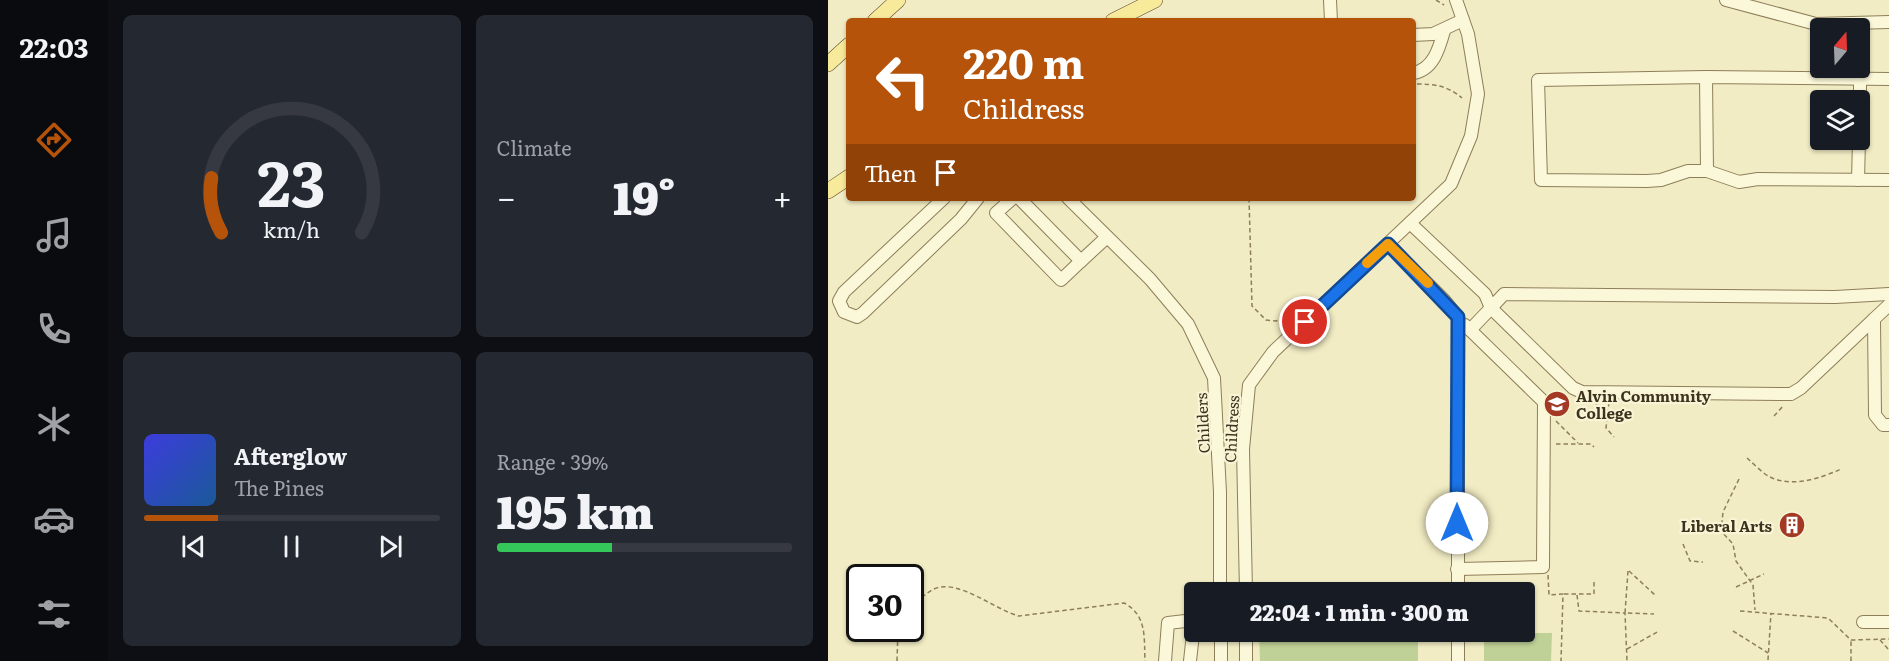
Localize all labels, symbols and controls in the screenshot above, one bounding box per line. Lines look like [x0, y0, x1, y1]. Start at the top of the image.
north arrow [1810, 18, 1870, 78]
map controls [1810, 18, 1870, 150]
text: 22:03 [19, 26, 89, 66]
text: 220 m [963, 30, 1084, 92]
icon: left [864, 42, 942, 120]
text: Childress [963, 87, 1084, 127]
button: layers [1810, 90, 1870, 150]
icon: directions [33, 119, 75, 161]
text: Climate [497, 132, 572, 162]
text: 23 [258, 134, 326, 226]
text: Then [864, 156, 917, 189]
icon: arrive [929, 156, 962, 189]
text: 19° [613, 162, 676, 229]
text: − [497, 171, 516, 220]
text: + [773, 171, 792, 220]
text: km/h [263, 213, 320, 245]
icon: music [33, 214, 75, 256]
pin [1279, 296, 1330, 347]
icon: arrive [1288, 305, 1321, 338]
icon: phone [33, 308, 75, 350]
place label: Alvin Community College [1576, 384, 1712, 424]
school or university icon: Alvin Community College [1542, 389, 1572, 419]
street label: Childers [1189, 392, 1215, 454]
street label: Childress [1218, 395, 1244, 463]
icon: climate [33, 403, 75, 445]
text: Afterglow [234, 439, 347, 472]
text: Range · 39% [497, 446, 609, 476]
text: The Pines [234, 472, 324, 502]
text: 195 km [497, 476, 654, 543]
position arrow [1425, 491, 1489, 555]
icon: car [33, 498, 75, 540]
building icon: Liberal Arts [1777, 510, 1807, 540]
place label: Liberal Arts [1681, 514, 1773, 537]
icon: previous [177, 530, 210, 563]
icon: pause [275, 530, 308, 563]
icon: next [374, 530, 407, 563]
speed limit sign: 30 [846, 564, 924, 642]
icon: filters [33, 593, 75, 635]
text: 22:04 · 1 min · 300 m [1250, 595, 1469, 628]

